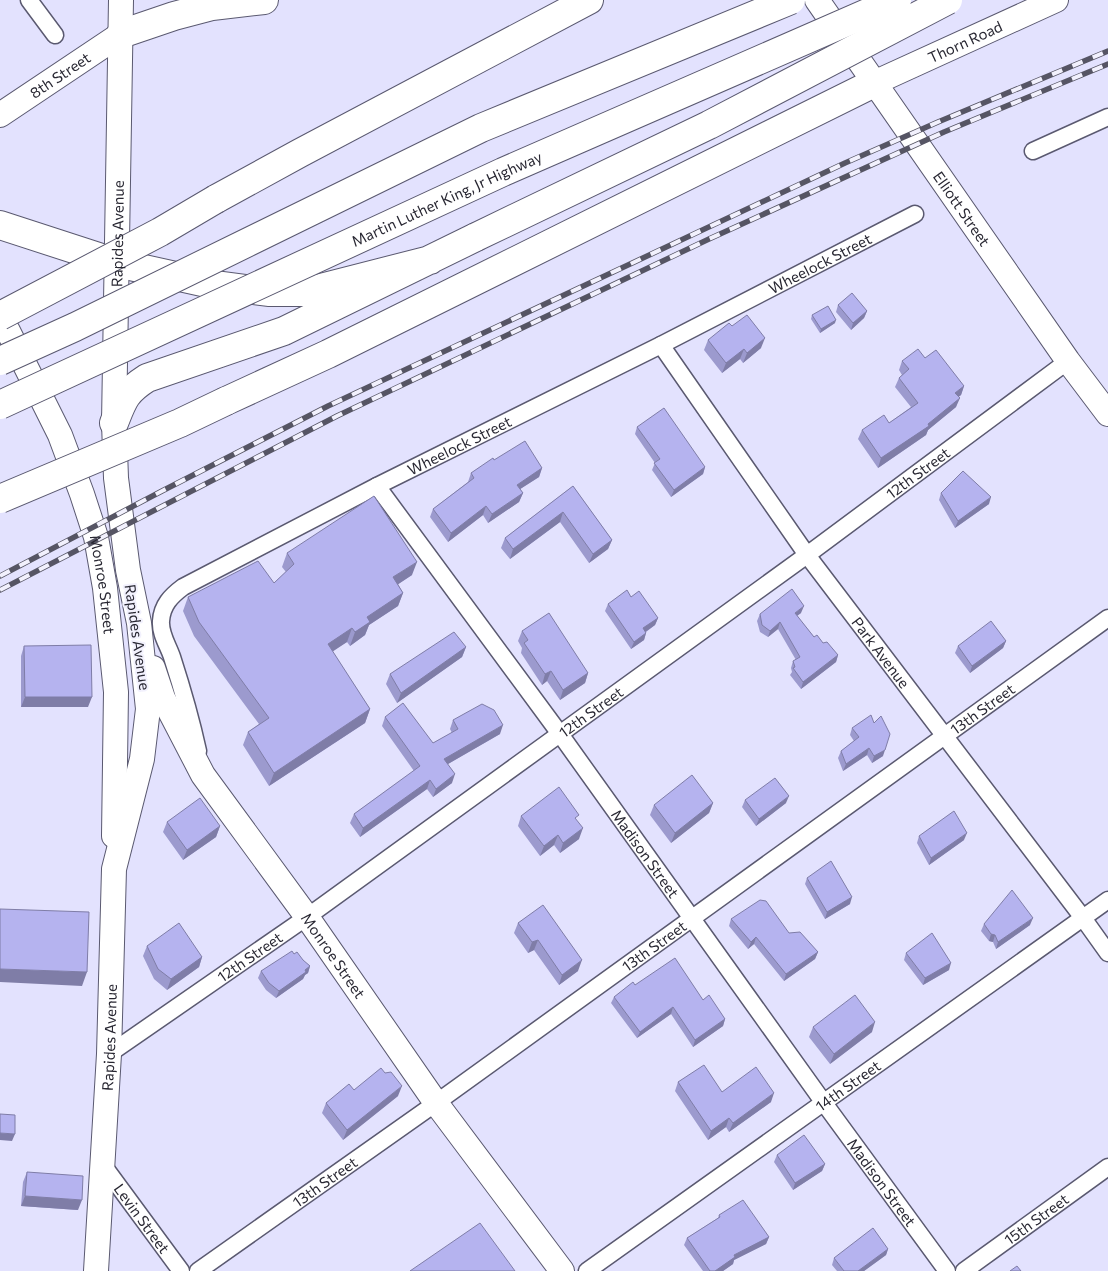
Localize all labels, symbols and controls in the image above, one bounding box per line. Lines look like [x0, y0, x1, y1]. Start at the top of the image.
street label: Thorn Road [925, 17, 1005, 66]
street label: 8th Street [26, 48, 94, 102]
street label: Martin Luther King, Jr Highway [349, 147, 545, 250]
street label: Elliott Street [930, 168, 994, 249]
street label: Rapides Avenue [107, 180, 127, 287]
street label: Wheelock Street [765, 229, 874, 297]
street label: Wheelock Street [404, 412, 514, 478]
street label: 12th Street [882, 443, 953, 502]
street label: Monroe Street [87, 533, 119, 635]
street label: Rapides Avenue [122, 583, 154, 691]
street label: Park Avenue [848, 613, 914, 691]
street label: 13th Street [947, 679, 1018, 738]
street label: 12th Street [555, 682, 626, 741]
street label: Madison Street [608, 806, 683, 901]
street label: Monroe Street [298, 909, 369, 1001]
street label: 13th Street [618, 917, 690, 975]
street label: 12th Street [214, 928, 286, 985]
street label: Rapides Avenue [98, 984, 120, 1091]
street label: 14th Street [812, 1056, 884, 1115]
street label: Madison Street [844, 1135, 920, 1230]
street label: 13th Street [289, 1153, 360, 1211]
street label: Levin Street [111, 1180, 174, 1256]
street label: 15th Street [1000, 1190, 1072, 1248]

